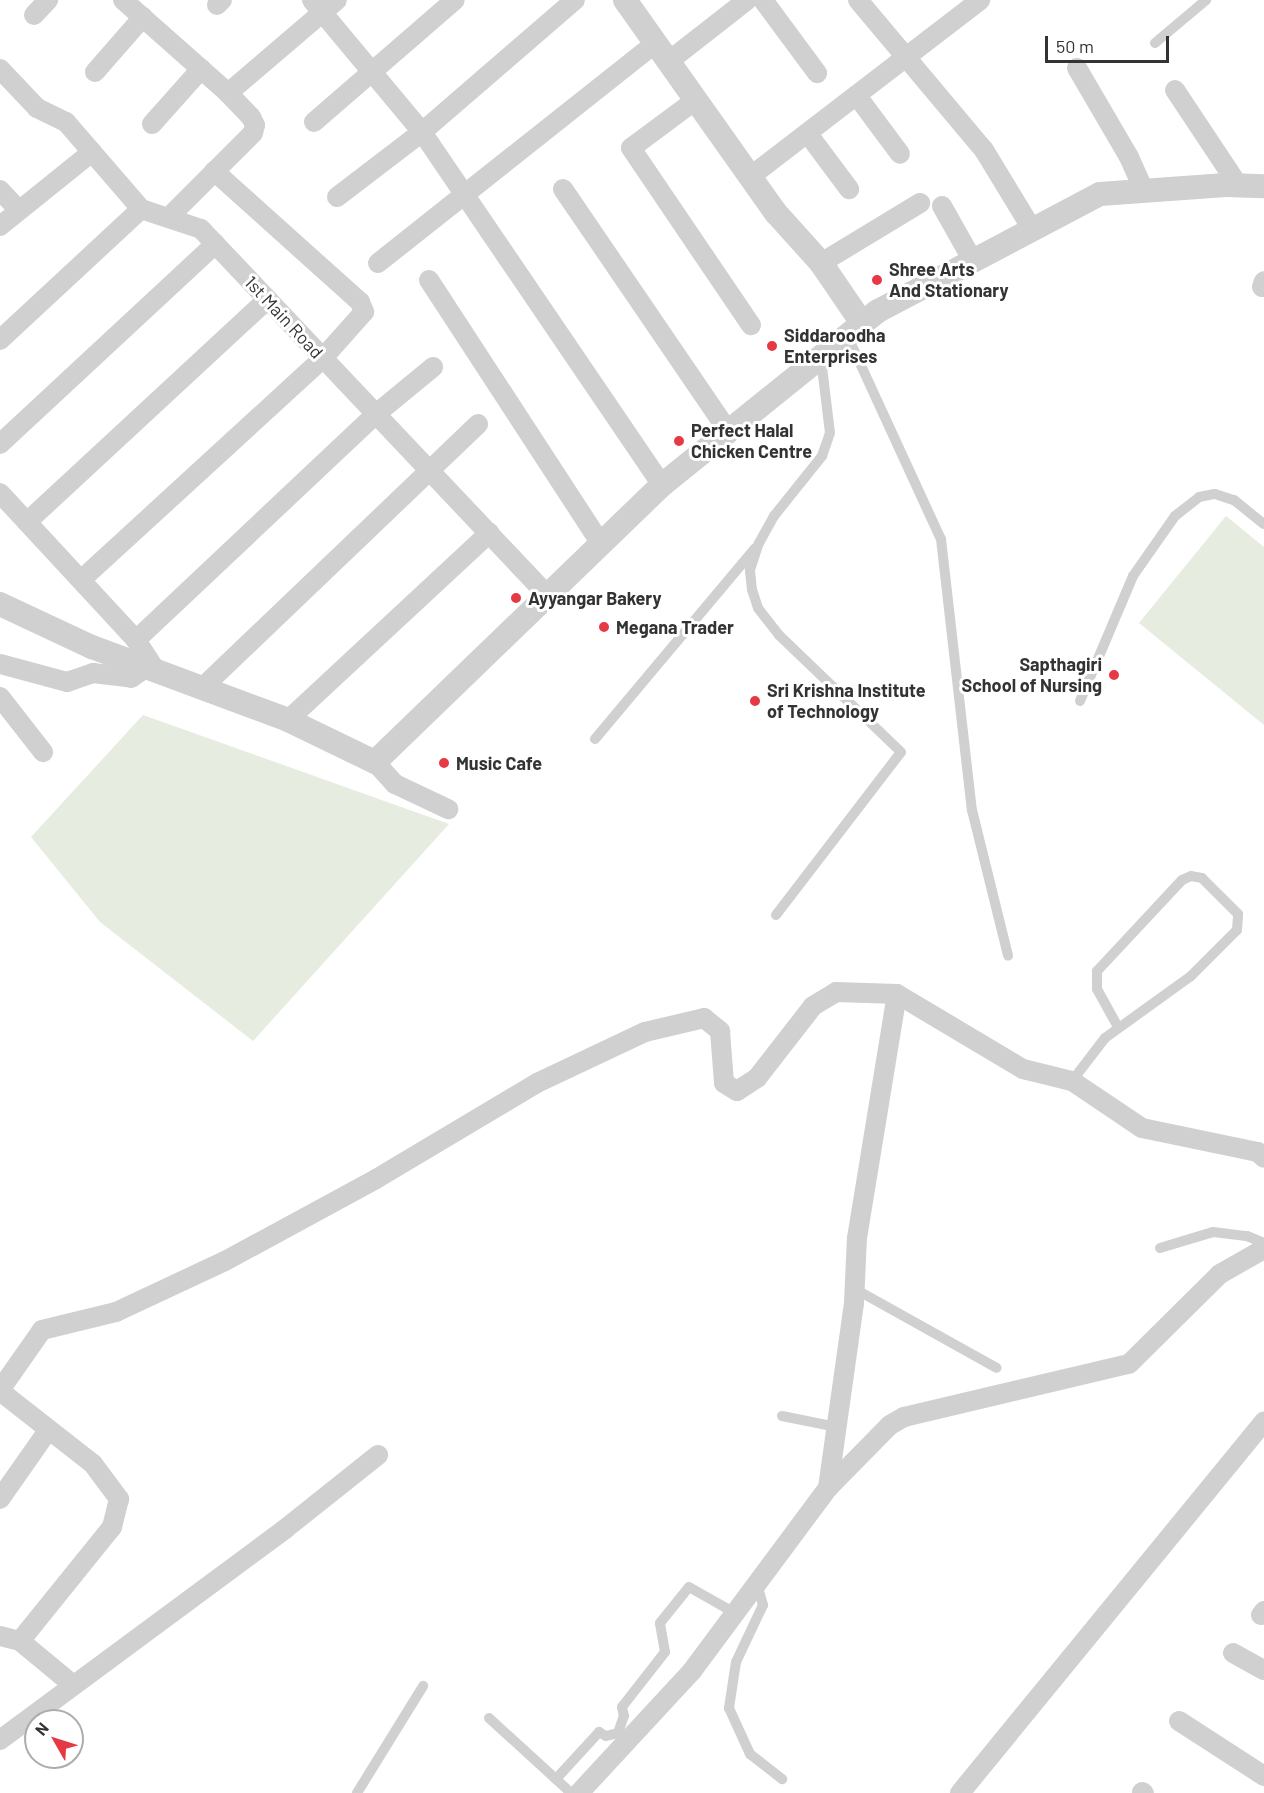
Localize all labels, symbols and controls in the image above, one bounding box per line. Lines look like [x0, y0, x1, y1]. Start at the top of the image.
scale bar [1048, 24, 1172, 62]
text: 50 m [1056, 35, 1094, 57]
place label: Shree Arts And Stationary [889, 259, 1008, 302]
street label: 1st Main Road [240, 271, 328, 363]
marker: Shree Arts And Stationary [870, 273, 884, 287]
place label: Siddaroodha Enterprises [784, 325, 885, 368]
marker: Siddaroodha Enterprises [765, 339, 779, 353]
place label: Perfect Halal Chicken Centre [691, 420, 812, 462]
marker: Perfect Halal Chicken Centre [672, 434, 686, 448]
place label: Ayyangar Bakery [528, 587, 662, 609]
marker: Ayyangar Bakery [509, 591, 523, 605]
place label: Megana Trader [616, 616, 734, 638]
marker: Megana Trader [597, 620, 611, 634]
place label: Sapthagiri School of Nursing [961, 654, 1102, 696]
marker: Sapthagiri School of Nursing [1107, 668, 1121, 682]
place label: Sri Krishna Institute of Technology [767, 680, 926, 722]
marker: Sri Krishna Institute of Technology [748, 694, 762, 708]
place label: Music Cafe [456, 752, 542, 774]
marker: Music Cafe [437, 756, 451, 770]
north arrow [24, 1709, 84, 1769]
text: N [30, 1719, 52, 1739]

